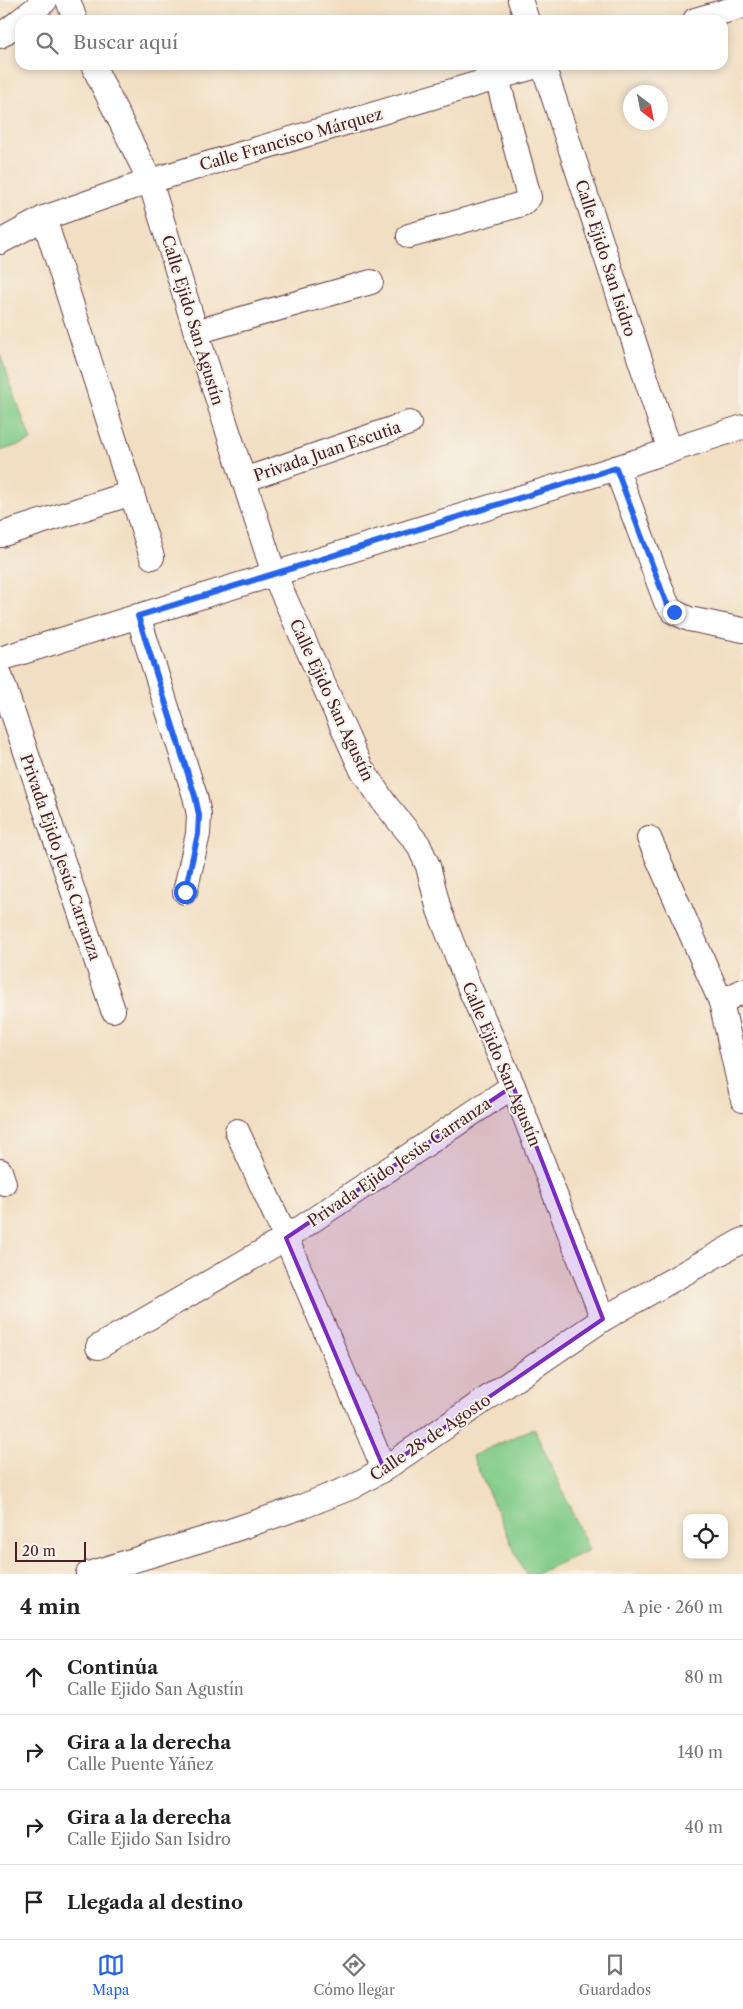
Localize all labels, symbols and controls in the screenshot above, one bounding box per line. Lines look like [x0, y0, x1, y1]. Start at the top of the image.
search box [15, 15, 728, 70]
icon: search [33, 29, 61, 57]
text: Buscar aquí [73, 31, 178, 54]
north arrow [623, 85, 668, 130]
street label: Calle Francisco Márquez [197, 103, 385, 175]
street label: Calle Ejido San Isidro [571, 177, 641, 339]
street label: Calle Ejido San Agustín [158, 233, 228, 407]
street label: Privada Juan Escutia [251, 416, 404, 486]
route end [663, 601, 686, 624]
street label: Calle Ejido San Agustín [286, 616, 378, 784]
street label: Privada Ejido Jesús Carranza [16, 751, 106, 963]
route start [174, 881, 197, 904]
street label: Calle Ejido San Agustín [458, 979, 546, 1149]
street label: Privada Ejido Jesús Carranza [304, 1093, 495, 1231]
street label: Calle 28 de Agosto [366, 1389, 494, 1485]
map controls [683, 1514, 728, 1559]
button: locate [683, 1514, 728, 1559]
scale bar [15, 1539, 86, 1562]
text: 20 m [22, 1542, 56, 1560]
text: 4 min [20, 1594, 81, 1619]
text: A pie · 260 m [623, 1597, 723, 1617]
text: Continúa [67, 1656, 158, 1679]
icon: ahead [20, 1663, 48, 1691]
text: 80 m [684, 1667, 723, 1687]
text: Calle Ejido San Agustín [67, 1679, 244, 1699]
text: Gira a la derecha [67, 1731, 231, 1754]
icon: right [20, 1738, 48, 1766]
text: 140 m [678, 1742, 723, 1762]
text: Calle Puente Yáñez [67, 1754, 213, 1774]
text: Gira a la derecha [67, 1806, 231, 1829]
icon: right [20, 1813, 48, 1841]
text: 40 m [684, 1817, 723, 1837]
text: Calle Ejido San Isidro [67, 1829, 231, 1849]
icon: arrive [20, 1888, 48, 1916]
text: Llegada al destino [67, 1891, 243, 1914]
tab: Mapa [92, 1951, 129, 1999]
tab: Cómo llegar [313, 1951, 395, 1999]
tab: Guardados [579, 1951, 651, 1999]

